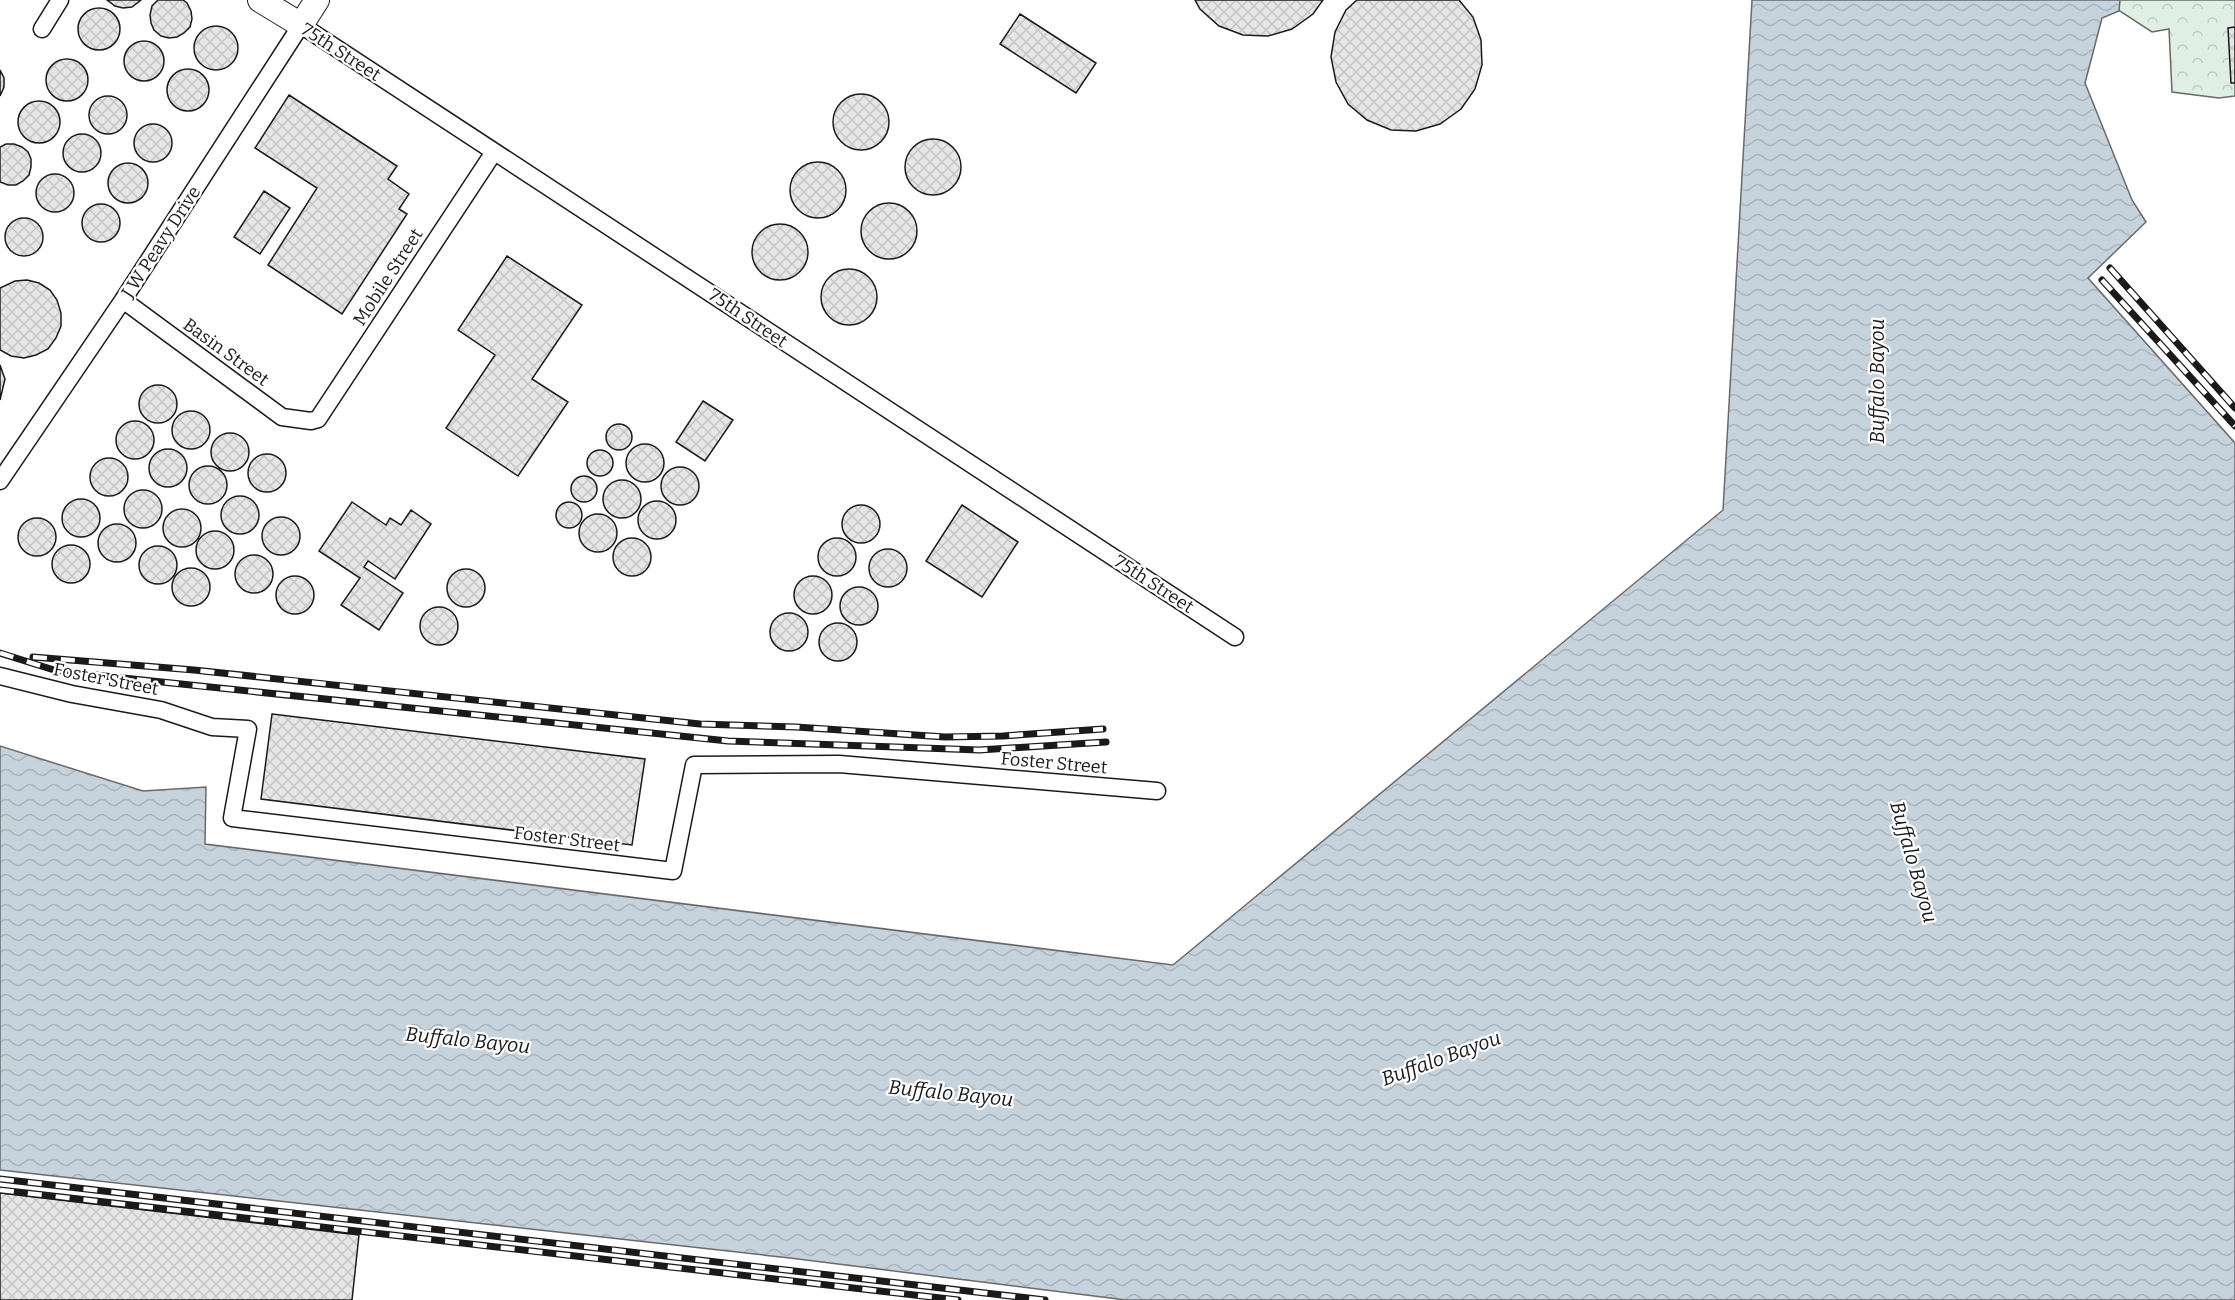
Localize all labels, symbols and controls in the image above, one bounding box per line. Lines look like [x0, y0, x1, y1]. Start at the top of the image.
street label: 75th Street [297, 18, 385, 86]
street label: J W Peavy Drive [116, 182, 205, 303]
street label: Mobile Street [348, 224, 428, 330]
street label: 75th Street [704, 284, 792, 353]
street label: Basin Street [179, 313, 274, 391]
water label: Buffalo Bayou [1865, 318, 1889, 444]
street label: 75th Street [1110, 550, 1198, 618]
street label: Foster Street [52, 658, 161, 700]
street label: Foster Street [1000, 747, 1109, 779]
water label: Buffalo Bayou [1885, 798, 1943, 926]
street label: Foster Street [513, 822, 622, 856]
water label: Buffalo Bayou [404, 1022, 532, 1058]
water label: Buffalo Bayou [1378, 1025, 1504, 1091]
water label: Buffalo Bayou [887, 1075, 1015, 1111]

